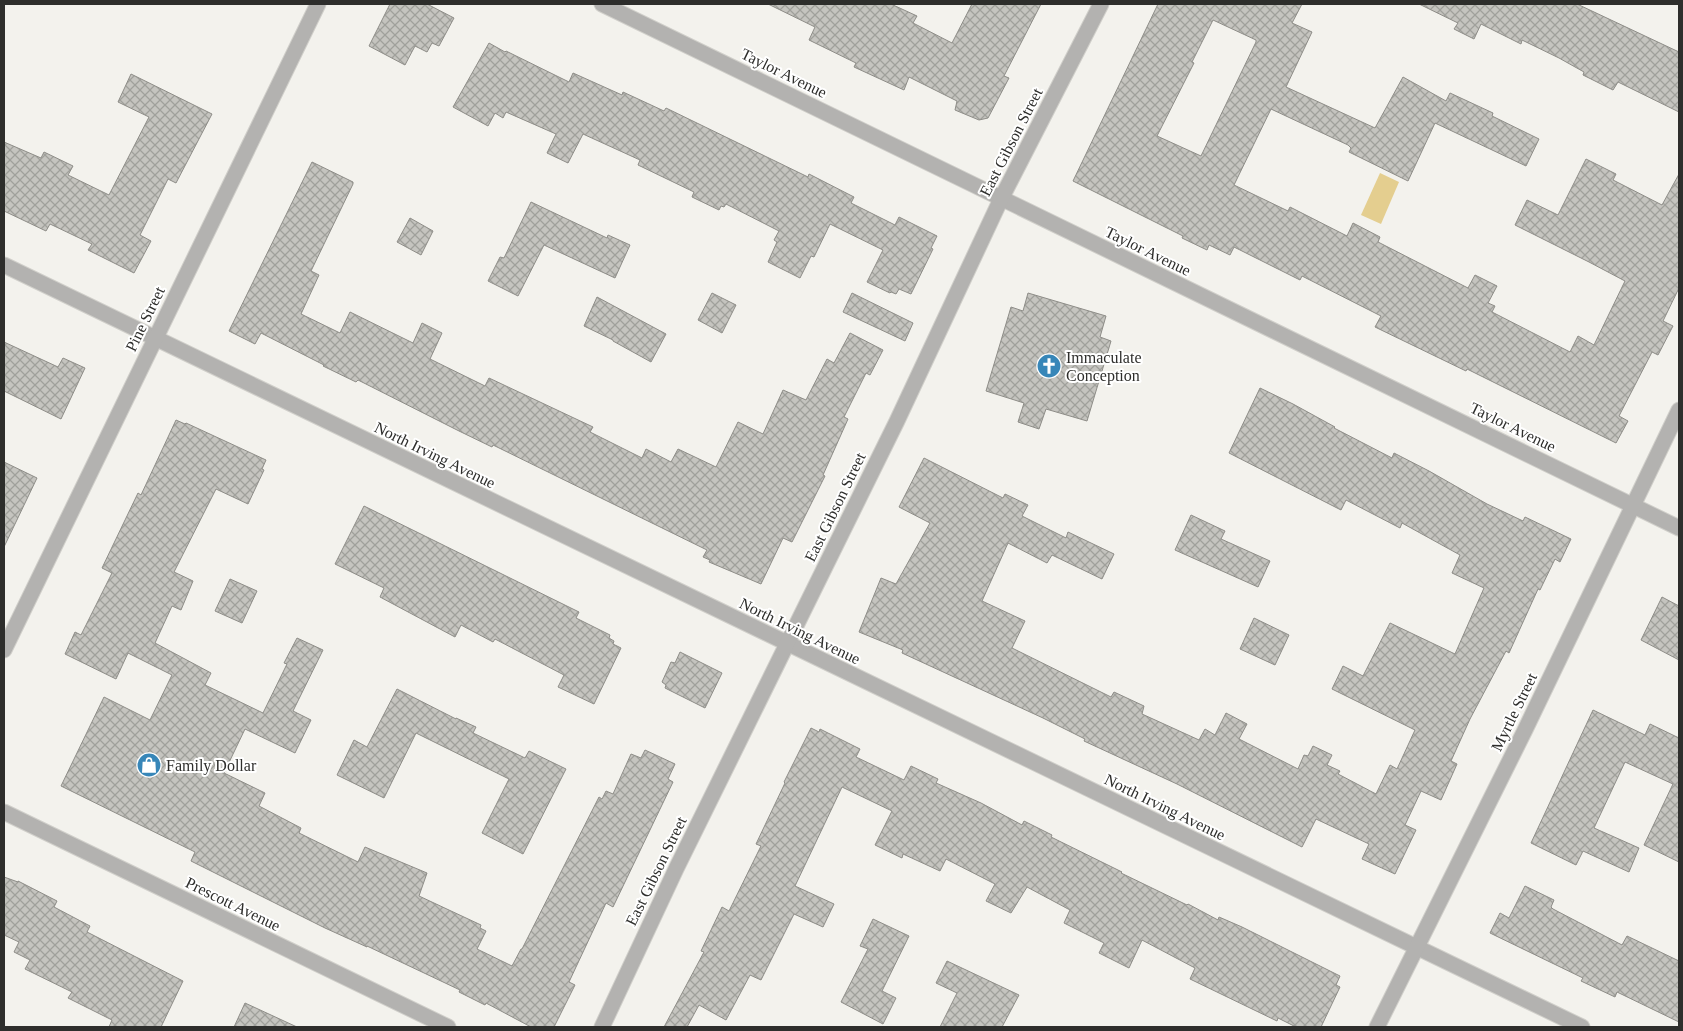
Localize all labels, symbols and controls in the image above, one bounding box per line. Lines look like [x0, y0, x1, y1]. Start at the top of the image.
street label: Taylor Avenue [738, 45, 830, 102]
street label: East Gibson Street [976, 85, 1046, 199]
street label: Taylor Avenue [1102, 223, 1194, 280]
street label: Pine Street [122, 283, 168, 354]
place label: Immaculate Conception [1066, 349, 1142, 385]
church icon: Immaculate Conception [1036, 353, 1062, 379]
street label: Taylor Avenue [1467, 399, 1559, 456]
street label: North Irving Avenue [371, 418, 498, 492]
street label: East Gibson Street [801, 449, 869, 564]
street label: North Irving Avenue [736, 594, 863, 668]
street label: Myrtle Street [1488, 670, 1541, 754]
shop icon: Family Dollar [136, 752, 162, 778]
place label: Family Dollar [166, 757, 257, 775]
street label: North Irving Avenue [1101, 770, 1228, 844]
street label: East Gibson Street [622, 813, 690, 928]
street label: Prescott Avenue [183, 874, 283, 934]

